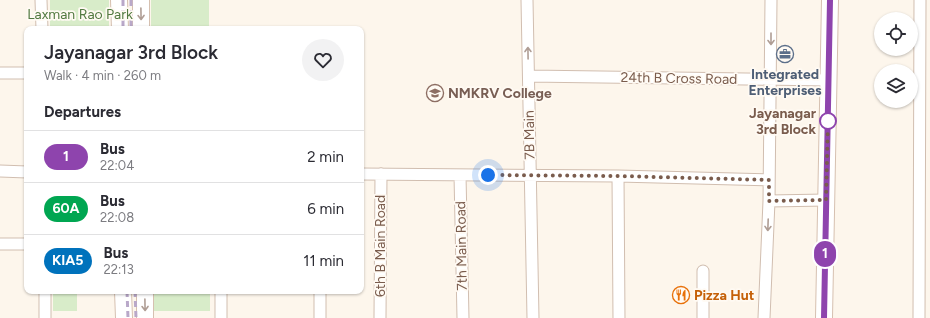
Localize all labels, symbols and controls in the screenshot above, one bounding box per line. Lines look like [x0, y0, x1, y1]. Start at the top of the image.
park label: Laxman Rao Park [27, 6, 133, 23]
one-way arrow [137, 8, 145, 21]
map controls [874, 12, 918, 108]
button: locate [874, 12, 918, 56]
one-way arrow [767, 32, 775, 45]
button: heart [302, 39, 344, 81]
text: Jayanagar 3rd Block [44, 41, 218, 64]
office icon: Integrated Enterprises [775, 44, 795, 64]
one-way arrow [524, 47, 532, 60]
button: layers [874, 64, 918, 108]
place label: Integrated Enterprises [749, 66, 822, 99]
text: Walk · 4 min · 260 m [44, 68, 161, 83]
street label: 24th B Cross Road [620, 69, 738, 88]
school or university icon: NMKRV College [425, 83, 445, 103]
place label: NMKRV College [448, 85, 552, 102]
text: Departures [44, 103, 121, 121]
place label: Jayanagar 3rd Block [749, 105, 817, 138]
street label: 7B Main [521, 110, 538, 160]
marker: Jayanagar 3rd Block [819, 112, 837, 130]
text: Bus [100, 140, 125, 158]
text: 1 [63, 148, 69, 165]
text: 2 min [307, 148, 344, 166]
text: 22:04 [100, 158, 134, 173]
your location [478, 165, 498, 185]
text: Bus [100, 192, 125, 210]
street label: 6th B Main Road [372, 195, 389, 297]
text: 60A [52, 200, 80, 217]
text: 6 min [307, 200, 344, 218]
street label: 7th Main Road [452, 201, 471, 291]
text: 22:08 [100, 210, 134, 225]
one-way arrow [764, 218, 772, 231]
line badge: 1 [812, 241, 838, 267]
text: Bus [104, 244, 128, 262]
text: 1 [822, 245, 828, 262]
text: KIA5 [52, 252, 84, 269]
text: 11 min [303, 252, 344, 270]
text: 22:13 [104, 262, 134, 277]
restaurant icon: Pizza Hut [671, 285, 691, 305]
place label: Pizza Hut [694, 287, 755, 304]
one-way arrow [141, 298, 149, 311]

